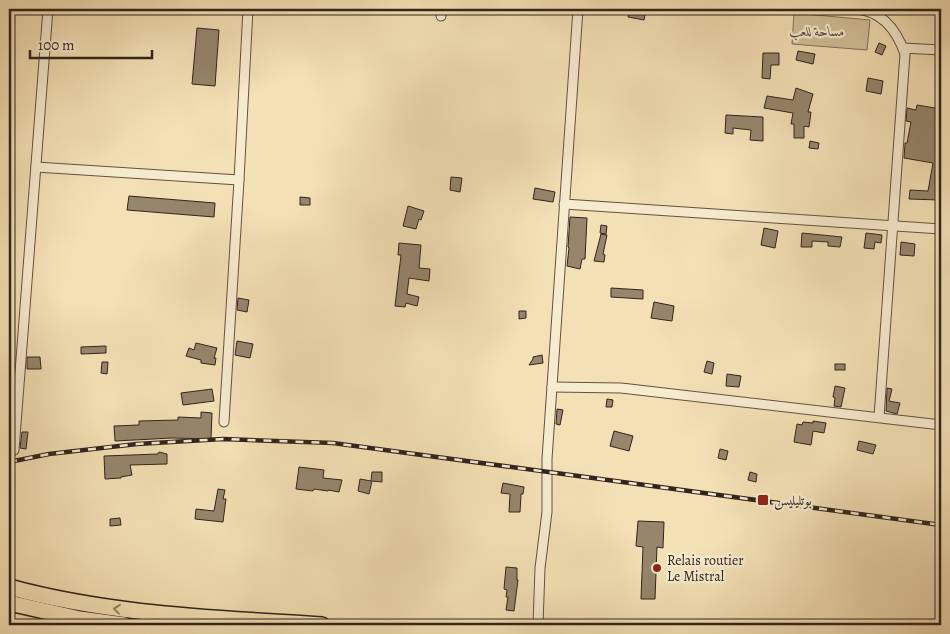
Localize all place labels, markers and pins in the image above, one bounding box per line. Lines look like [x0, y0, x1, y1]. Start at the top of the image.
place label: بوتليليس [774, 491, 812, 510]
marker: بوتليليس [756, 493, 770, 507]
place label: Relais routier Le Mistral [667, 551, 744, 586]
marker: Relais routier Le Mistral [651, 562, 663, 574]

